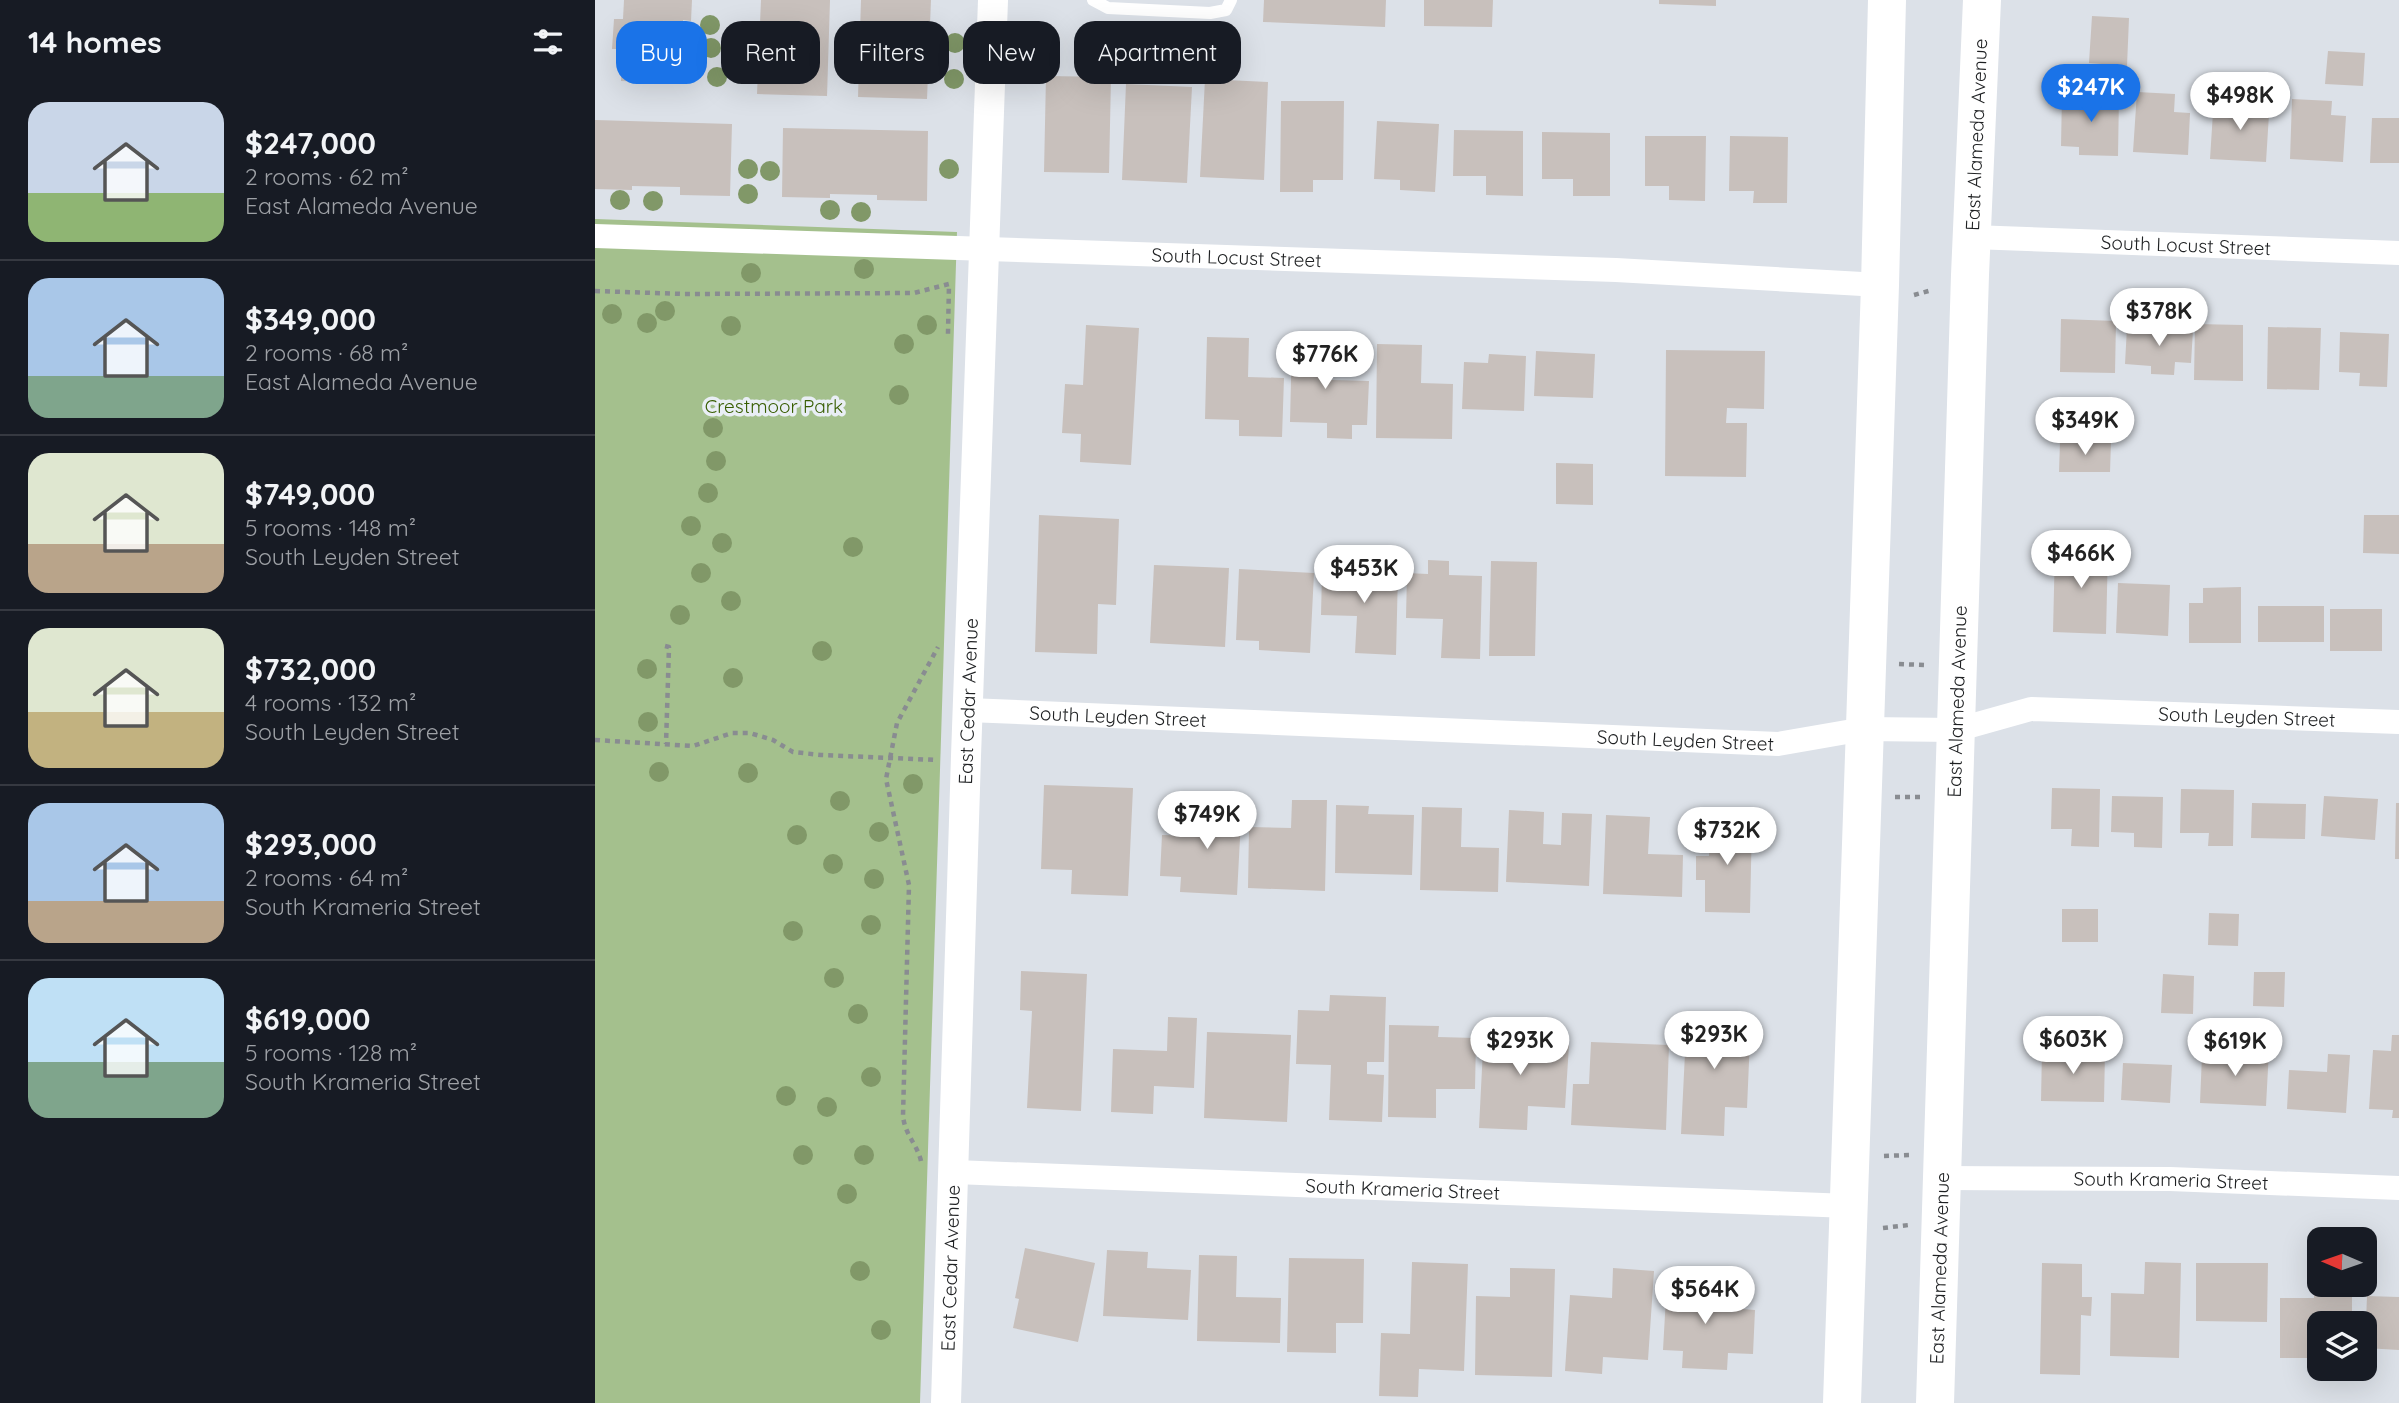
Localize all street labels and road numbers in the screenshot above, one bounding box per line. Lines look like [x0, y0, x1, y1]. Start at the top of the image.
street label: East Alameda Avenue [1960, 38, 1992, 231]
street label: South Locust Street [2100, 230, 2271, 260]
street label: South Locust Street [1151, 243, 1322, 272]
street label: East Alameda Avenue [1942, 605, 1972, 798]
street label: East Cedar Avenue [953, 618, 983, 785]
street label: South Leyden Street [1029, 701, 1207, 732]
street label: South Leyden Street [2158, 702, 2336, 732]
street label: South Leyden Street [1596, 724, 1774, 756]
street label: South Krameria Street [2073, 1167, 2269, 1195]
street label: East Alameda Avenue [1924, 1172, 1954, 1365]
street label: South Krameria Street [1305, 1173, 1501, 1205]
street label: East Cedar Avenue [936, 1184, 965, 1352]

